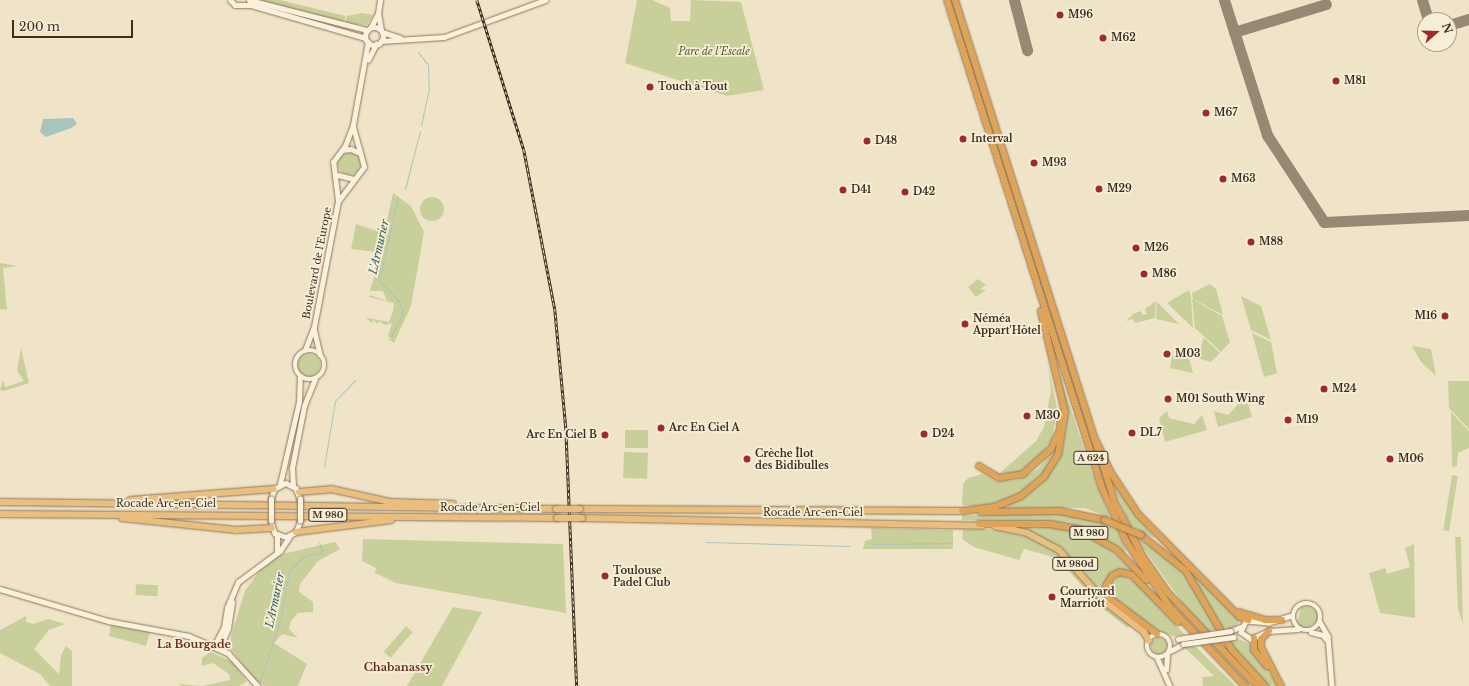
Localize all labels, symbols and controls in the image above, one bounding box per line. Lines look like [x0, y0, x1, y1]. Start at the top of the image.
place label: M96 [1068, 9, 1093, 21]
marker: M96 [1055, 10, 1065, 20]
scale bar [14, 12, 135, 38]
north arrow [1417, 12, 1457, 52]
text: 200 m [19, 19, 60, 34]
text: N [1439, 21, 1456, 35]
place label: M62 [1111, 32, 1136, 44]
marker: M62 [1098, 33, 1108, 43]
park label: Parc de l’Escale [678, 46, 750, 58]
place label: M81 [1344, 75, 1366, 87]
marker: M81 [1331, 76, 1341, 86]
place label: Touch à Tout [658, 81, 728, 93]
marker: Touch à Tout [645, 82, 655, 92]
place label: M67 [1214, 107, 1237, 119]
marker: M67 [1201, 108, 1211, 118]
place label: Interval [971, 133, 1013, 145]
marker: Interval [958, 134, 968, 144]
place label: D48 [875, 135, 897, 147]
marker: D48 [862, 136, 872, 146]
place label: M93 [1042, 157, 1067, 169]
marker: M93 [1029, 158, 1039, 168]
place label: M63 [1231, 173, 1256, 185]
marker: M63 [1218, 174, 1228, 184]
place label: M29 [1107, 183, 1132, 195]
place label: D41 [851, 184, 871, 196]
marker: M29 [1094, 184, 1104, 194]
marker: D41 [838, 185, 848, 195]
place label: D42 [913, 186, 935, 198]
marker: D42 [900, 187, 910, 197]
street label: Boulevard de l'Europe [300, 206, 334, 320]
water label: L'Armurier [366, 218, 392, 276]
place label: M88 [1259, 236, 1283, 248]
marker: M88 [1246, 237, 1256, 247]
place label: M26 [1144, 242, 1169, 254]
marker: M26 [1131, 243, 1141, 253]
place label: M86 [1152, 268, 1177, 280]
marker: M86 [1139, 269, 1149, 279]
place label: M16 [1414, 310, 1437, 322]
marker: M16 [1440, 311, 1450, 321]
place label: Néméa Appart'Hôtel [973, 312, 1041, 336]
marker: Néméa Appart'Hôtel [960, 319, 970, 329]
place label: M03 [1175, 348, 1200, 360]
marker: M03 [1162, 349, 1172, 359]
place label: M24 [1332, 383, 1357, 395]
marker: M24 [1319, 384, 1329, 394]
place label: M01 South Wing [1176, 393, 1265, 405]
marker: M01 South Wing [1163, 394, 1173, 404]
place label: M30 [1035, 410, 1060, 422]
marker: M30 [1022, 411, 1032, 421]
place label: M19 [1296, 414, 1319, 426]
marker: M19 [1283, 415, 1293, 425]
place label: Arc En Ciel A [669, 422, 740, 434]
marker: Arc En Ciel A [656, 423, 666, 433]
place label: DL7 [1140, 427, 1162, 439]
place label: D24 [932, 428, 954, 440]
marker: DL7 [1127, 428, 1137, 438]
place label: Arc En Ciel B [526, 429, 597, 441]
marker: D24 [919, 429, 929, 439]
marker: Arc En Ciel B [600, 430, 610, 440]
place label: Crèche Îlot des Bidibulles [755, 447, 829, 470]
road number: A 624 [1073, 451, 1109, 465]
place label: M06 [1398, 453, 1424, 465]
marker: Crèche Îlot des Bidibulles [742, 454, 752, 464]
marker: M06 [1385, 454, 1395, 464]
street label: Rocade Arc-en-Ciel [116, 498, 216, 510]
street label: Rocade Arc-en-Ciel [440, 502, 540, 514]
street label: Rocade Arc-en-Ciel [763, 507, 863, 519]
road number: M 980 [308, 508, 348, 522]
road number: M 980 [1069, 526, 1109, 540]
road number: M 980d [1052, 557, 1098, 571]
place label: Toulouse Padel Club [613, 564, 670, 588]
water label: L'Armurier [263, 571, 287, 629]
marker: Toulouse Padel Club [600, 571, 610, 581]
place label: Courtyard Marriott [1060, 585, 1115, 608]
marker: Courtyard Marriott [1047, 592, 1057, 602]
district label: La Bourgade [157, 637, 231, 651]
district label: Chabanassy [364, 660, 432, 674]

